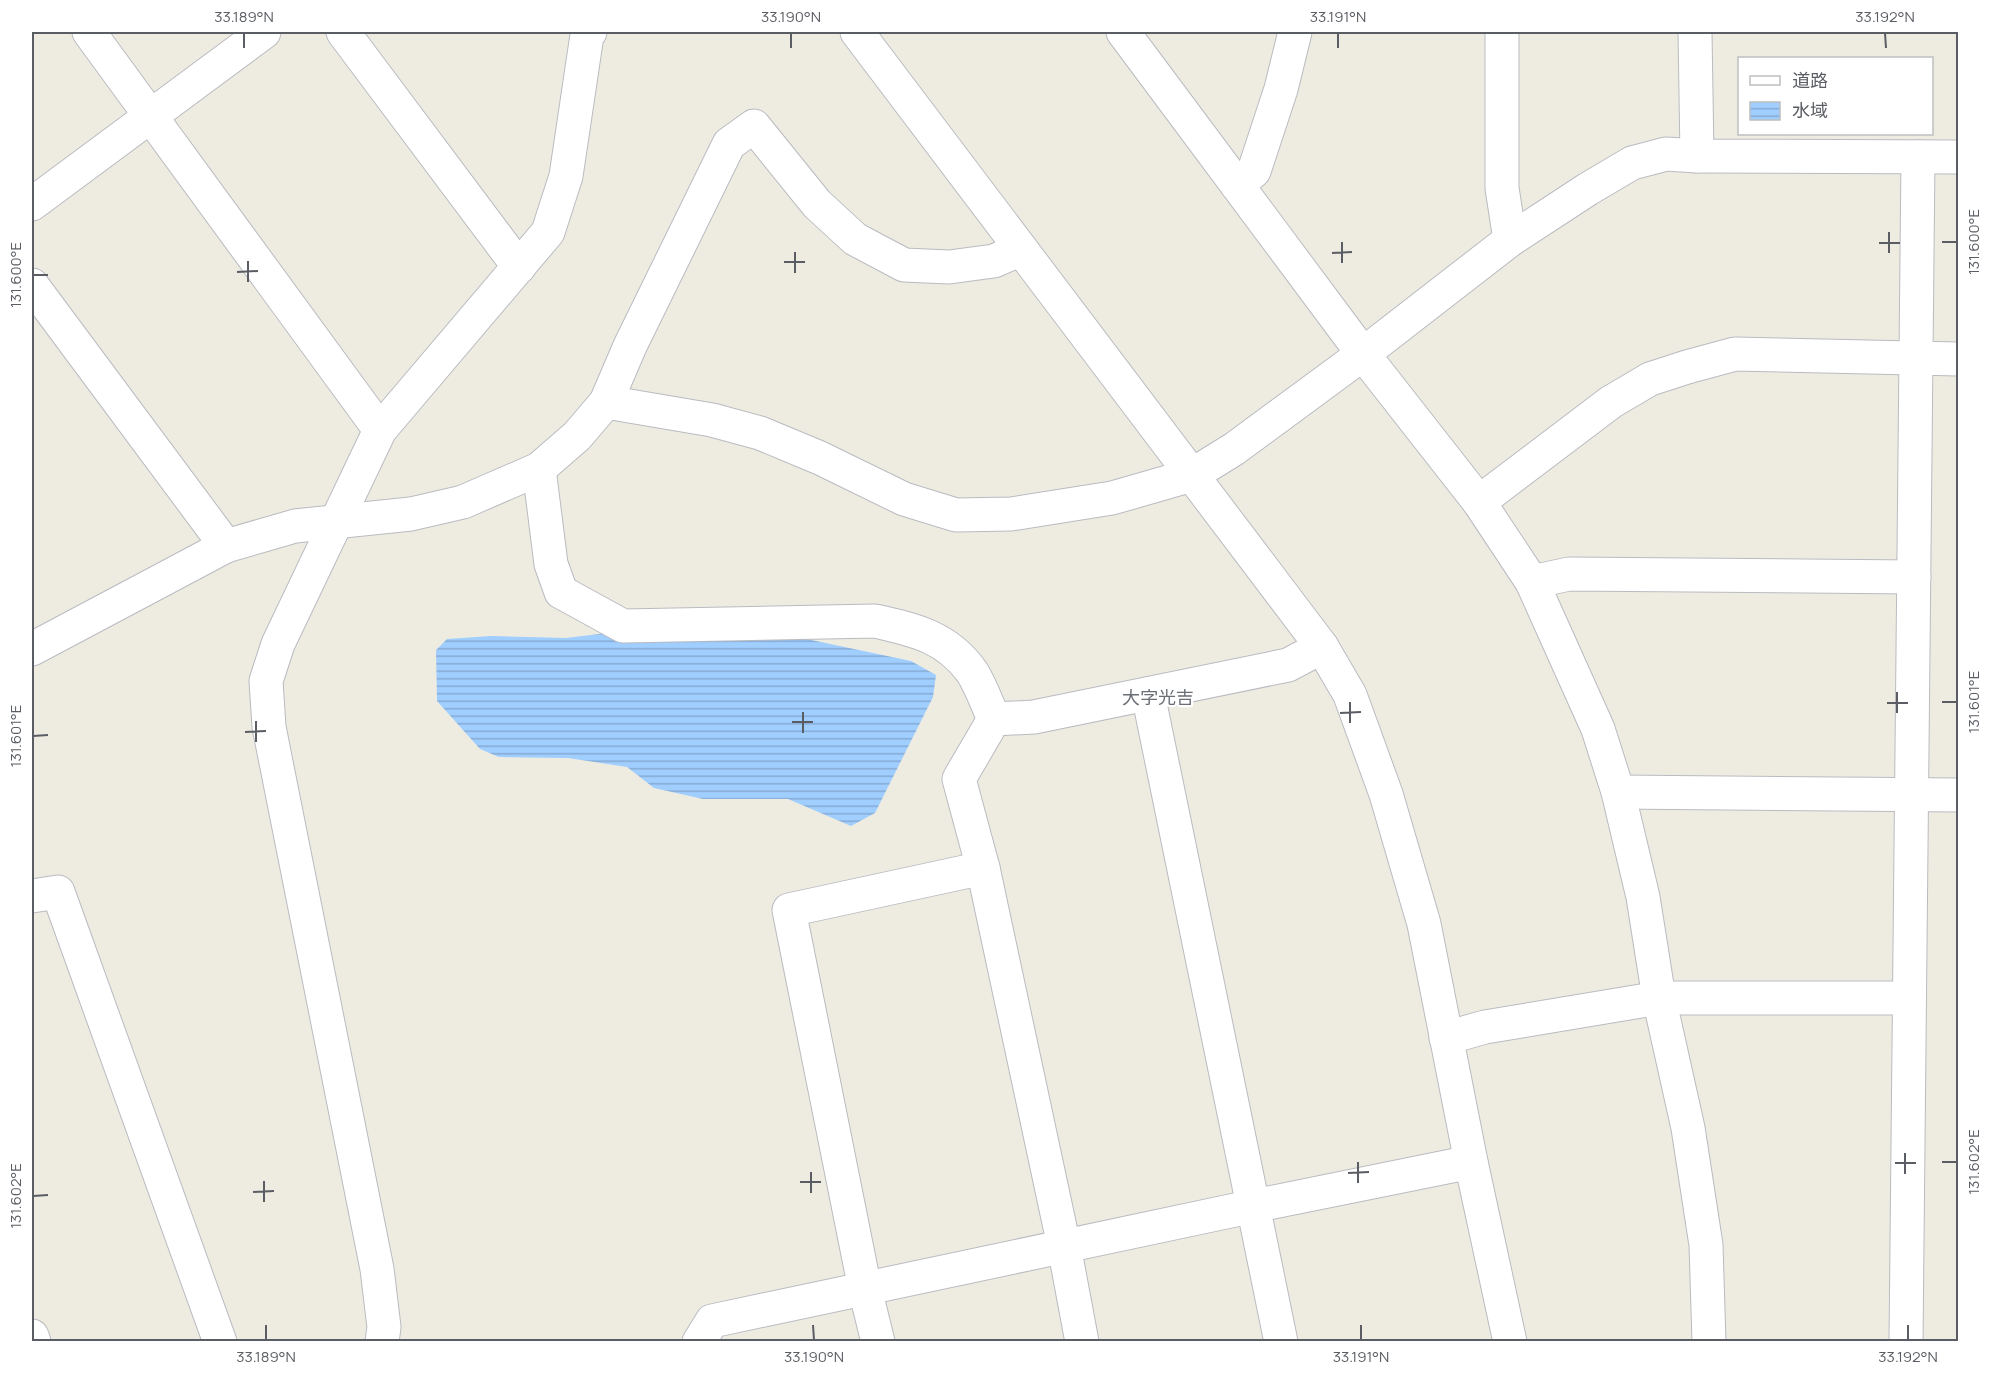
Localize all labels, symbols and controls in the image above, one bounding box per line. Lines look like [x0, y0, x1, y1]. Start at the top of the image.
text: 33.189°N [214, 6, 274, 27]
text: 33.190°N [761, 6, 821, 27]
text: 33.191°N [1310, 6, 1366, 27]
text: 33.192°N [1855, 6, 1915, 27]
legend [1738, 57, 1933, 135]
text: 道路 [1792, 68, 1828, 92]
text: 水域 [1792, 98, 1828, 122]
text: 131.600°E [1963, 209, 1984, 275]
text: 131.600°E [5, 242, 26, 308]
text: 131.601°E [1963, 671, 1984, 733]
district label: 大字光吉 [1122, 685, 1194, 709]
text: 131.601°E [5, 705, 26, 767]
text: 131.602°E [1963, 1129, 1984, 1195]
text: 131.602°E [5, 1163, 26, 1229]
text: 33.189°N [236, 1346, 296, 1367]
text: 33.190°N [784, 1346, 844, 1367]
text: 33.191°N [1333, 1346, 1389, 1367]
text: 33.192°N [1878, 1346, 1938, 1367]

